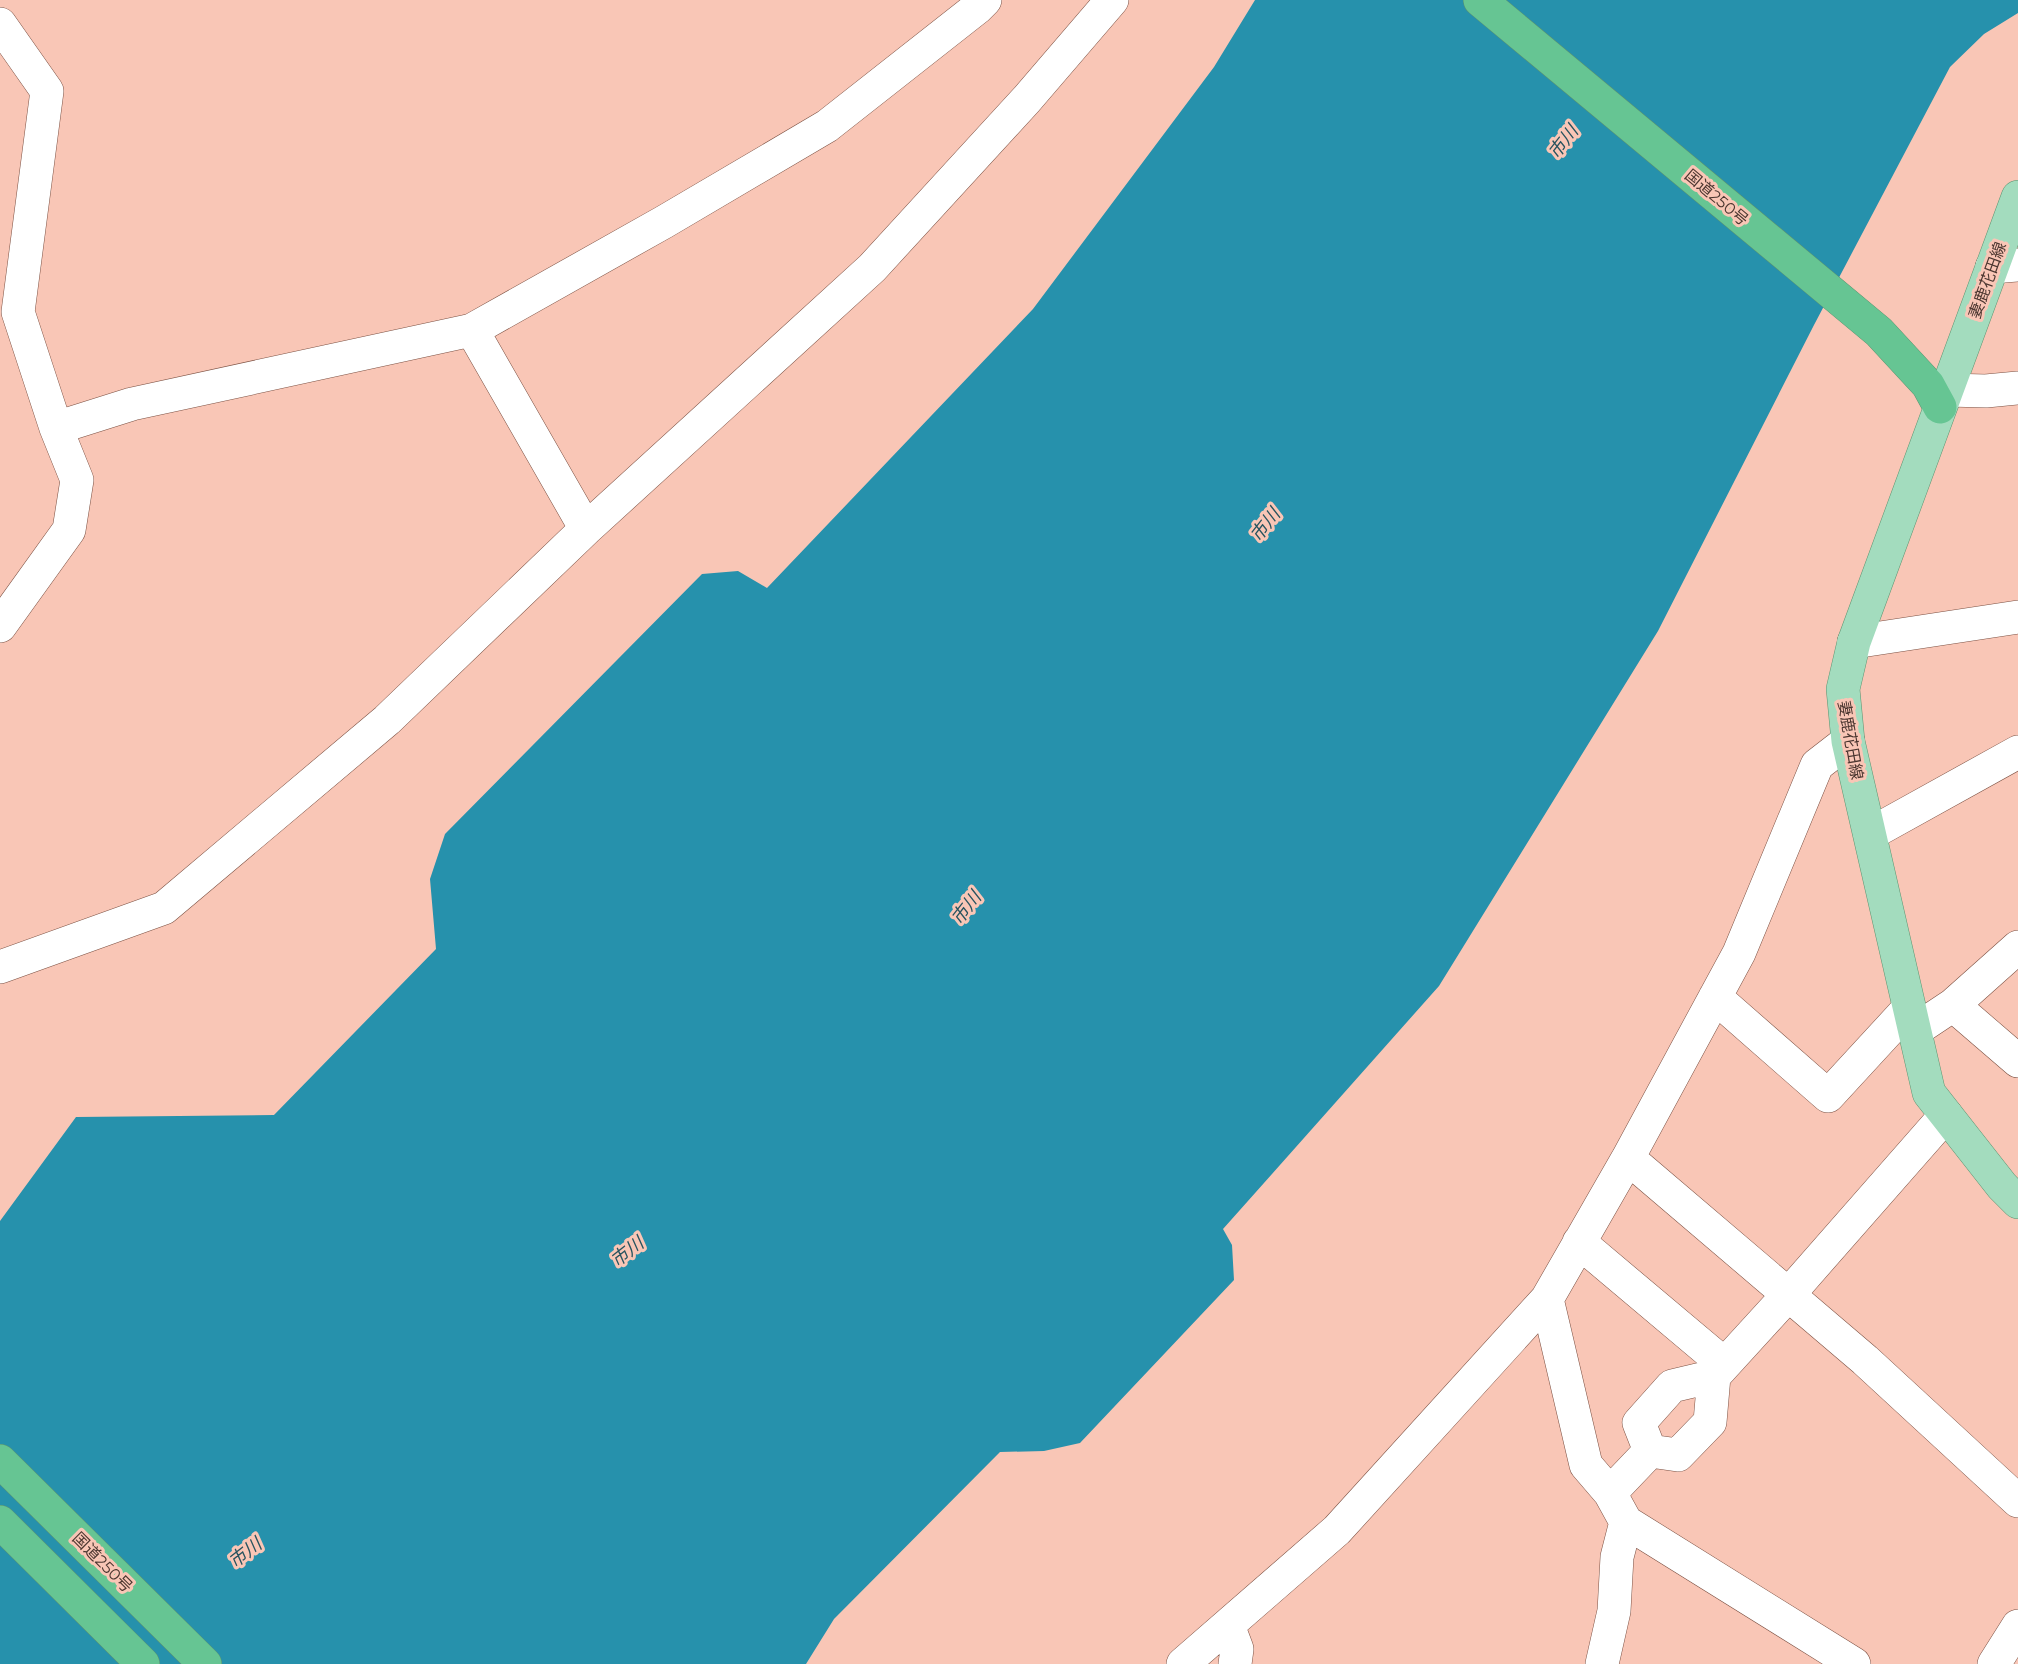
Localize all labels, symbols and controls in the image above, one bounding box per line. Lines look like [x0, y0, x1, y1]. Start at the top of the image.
water label: 市川 [1543, 119, 1584, 163]
street label: 国道250号 [1681, 165, 1752, 229]
street label: 妻鹿花田線 [1965, 239, 2010, 321]
water label: 市川 [1245, 502, 1286, 546]
street label: 妻鹿花田線 [1834, 699, 1867, 781]
water label: 市川 [946, 885, 987, 929]
water label: 市川 [606, 1231, 650, 1272]
street label: 国道250号 [69, 1529, 136, 1596]
water label: 市川 [224, 1532, 268, 1573]

